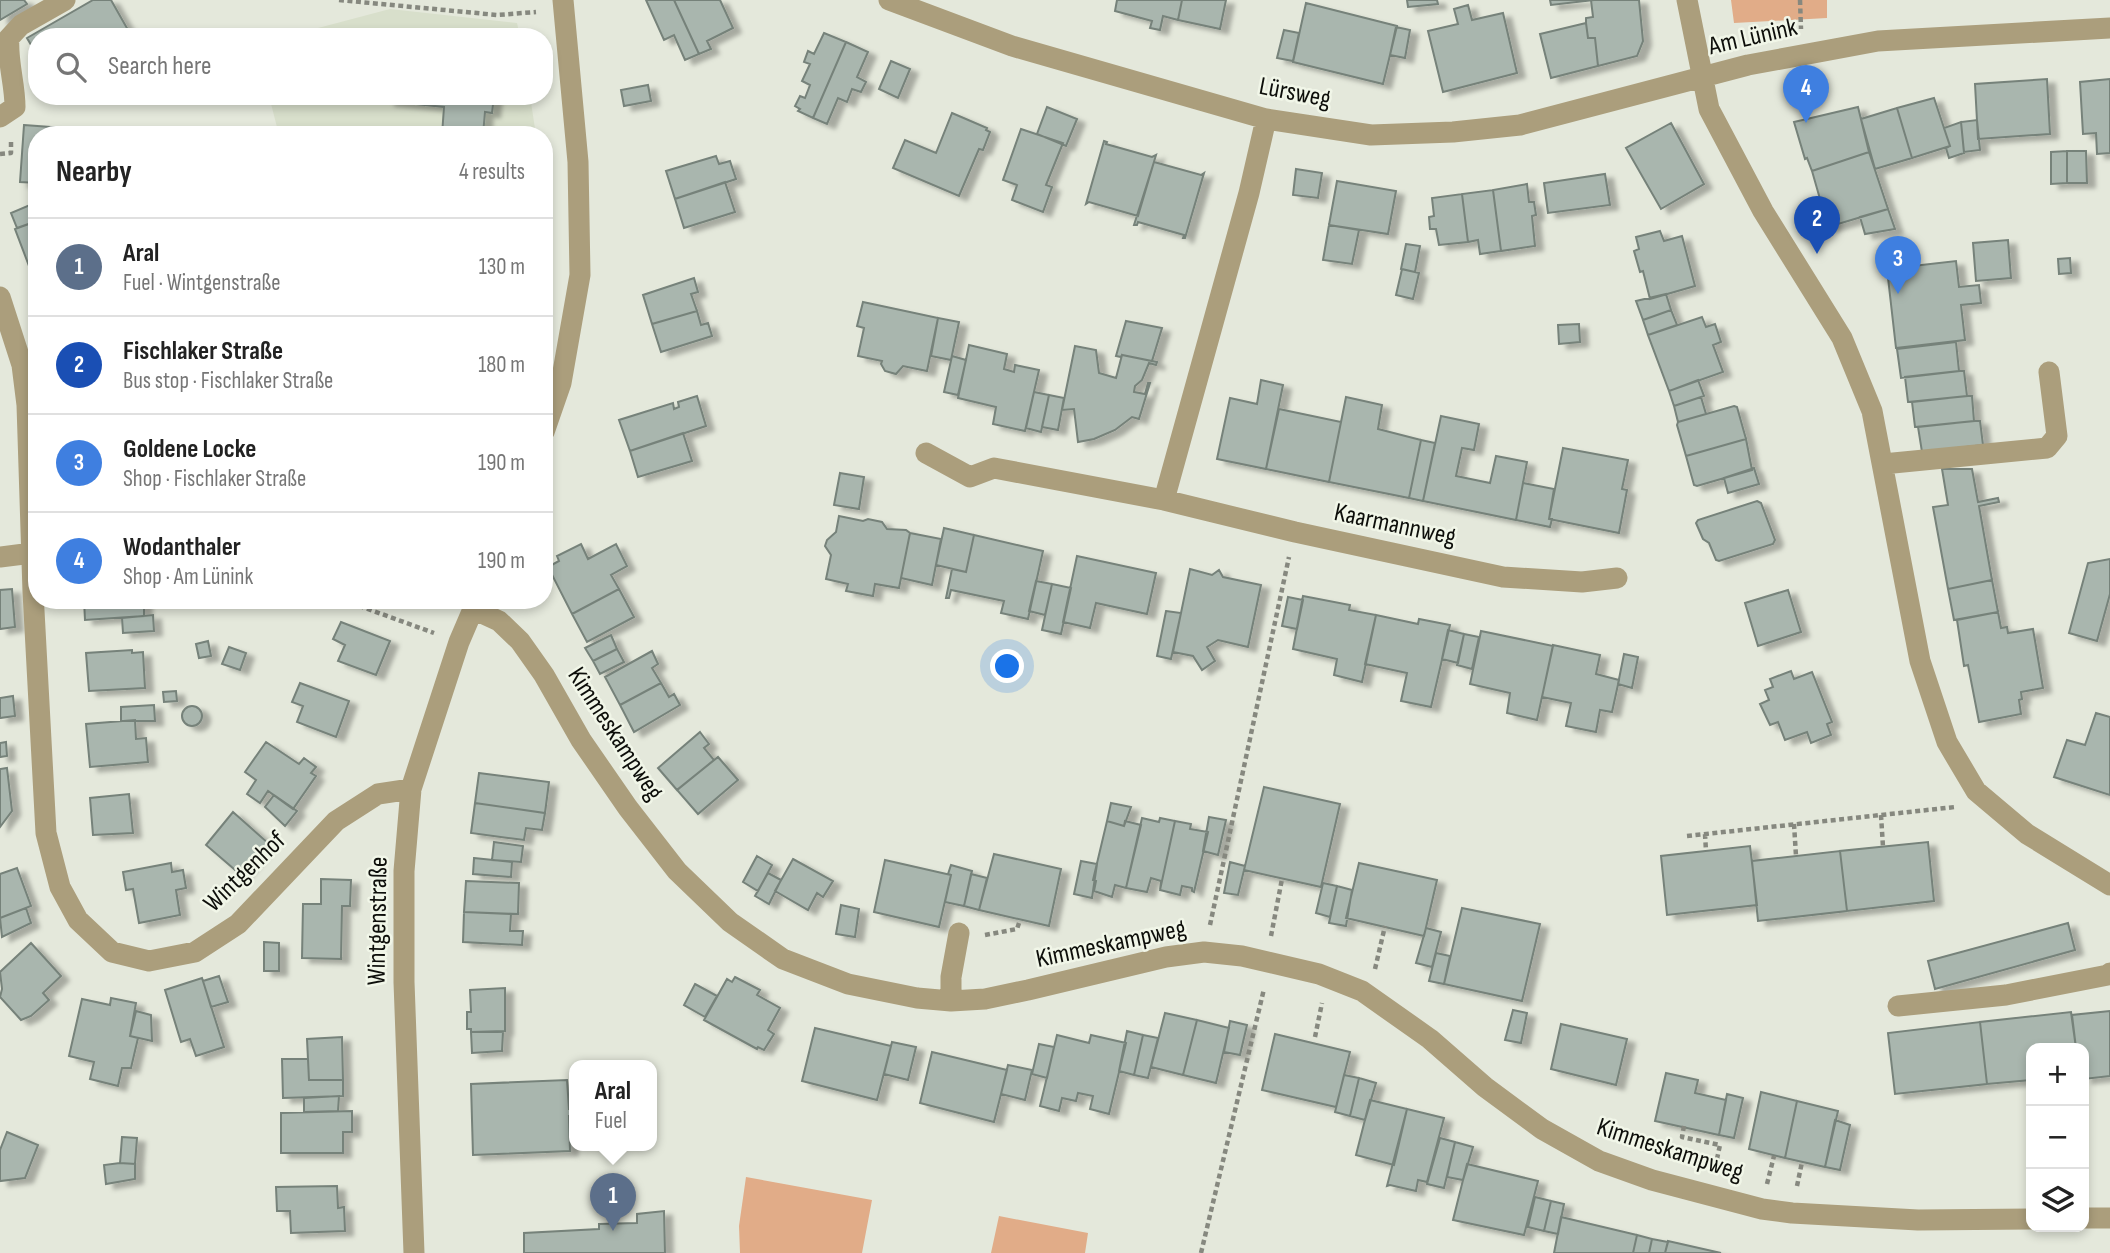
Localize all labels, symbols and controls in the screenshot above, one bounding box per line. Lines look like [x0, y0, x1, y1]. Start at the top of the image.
street label: Am Lünink [1705, 12, 1800, 62]
search box [28, 28, 553, 105]
icon: search [52, 48, 90, 86]
text: Search here [108, 51, 211, 82]
pin: 4 [1783, 65, 1829, 123]
street label: Lürsweg [1257, 71, 1333, 115]
text: Nearby [56, 154, 132, 190]
text: 4 results [459, 158, 525, 186]
pin: 2 [1794, 196, 1840, 254]
pin: 3 [1875, 236, 1921, 294]
text: Aral [123, 238, 159, 269]
text: 1 [74, 253, 84, 281]
text: 130 m [479, 253, 525, 281]
text: Fuel · Wintgenstraße [123, 269, 280, 297]
text: Fischlaker Straße [123, 336, 283, 367]
text: 2 [74, 351, 84, 379]
text: 180 m [478, 351, 525, 379]
text: Bus stop · Fischlaker Straße [123, 367, 333, 395]
text: Goldene Locke [123, 434, 256, 465]
text: 3 [74, 449, 84, 477]
text: 190 m [478, 449, 525, 477]
text: Shop · Fischlaker Straße [123, 465, 306, 493]
street label: Kaarmannweg [1331, 497, 1459, 553]
text: Wodanthaler [123, 532, 241, 563]
text: 4 [74, 547, 84, 575]
text: 190 m [478, 547, 525, 575]
text: Shop · Am Lünink [123, 563, 253, 591]
your location [990, 649, 1024, 683]
street label: Kimmeskampweg [560, 662, 670, 806]
street label: Wintgenhof [197, 825, 293, 919]
street label: Wintgenstraße [361, 856, 395, 986]
street label: Kimmeskampweg [1033, 913, 1189, 975]
map controls [2026, 1043, 2089, 1232]
button: + [2026, 1043, 2089, 1106]
popup [569, 1060, 657, 1151]
text: Aral [595, 1076, 631, 1107]
button: − [2026, 1106, 2089, 1169]
text: Fuel [595, 1107, 627, 1135]
street label: Kimmeskampweg [1593, 1112, 1747, 1188]
button: layers [2026, 1169, 2089, 1232]
pin: 1 [590, 1173, 636, 1231]

